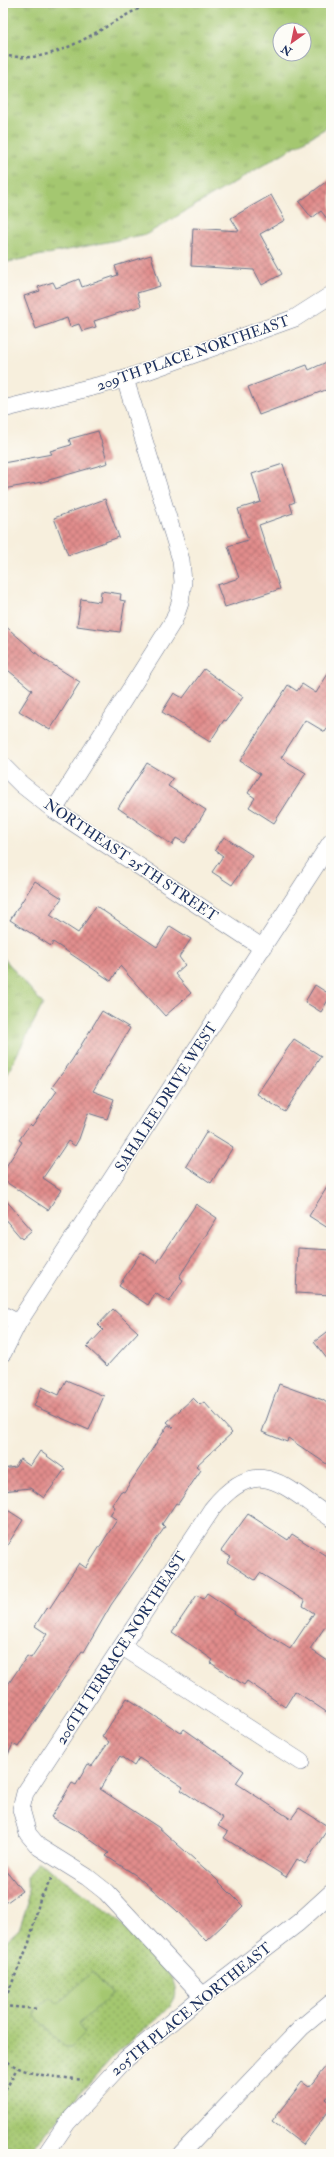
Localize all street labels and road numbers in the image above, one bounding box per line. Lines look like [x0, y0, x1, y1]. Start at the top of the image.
street label: 209TH PLACE NORTHEAST [94, 311, 292, 395]
street label: NORTHEAST 25TH STREET [40, 795, 221, 926]
street label: SAHALEE DRIVE WEST [111, 1019, 222, 1176]
street label: 206TH TERRACE NORTHEAST [52, 1548, 191, 1748]
street label: 205TH PLACE NORTHEAST [107, 1939, 276, 2080]

